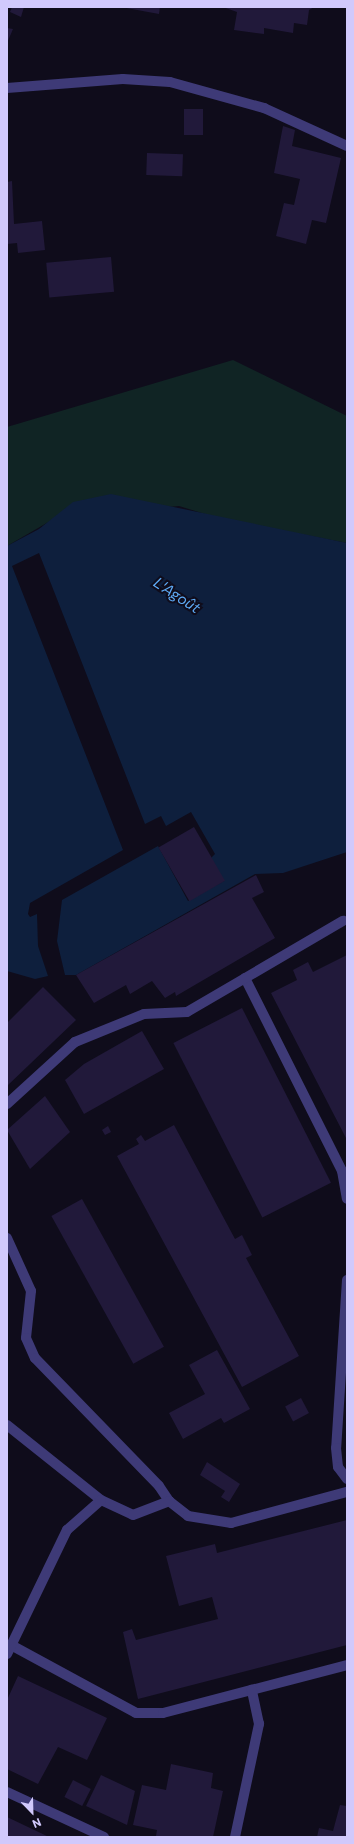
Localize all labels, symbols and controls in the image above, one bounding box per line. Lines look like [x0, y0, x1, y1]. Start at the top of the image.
water label: L'Agoût [150, 573, 204, 617]
north arrow [12, 1792, 52, 1832]
text: N [31, 1816, 43, 1831]

